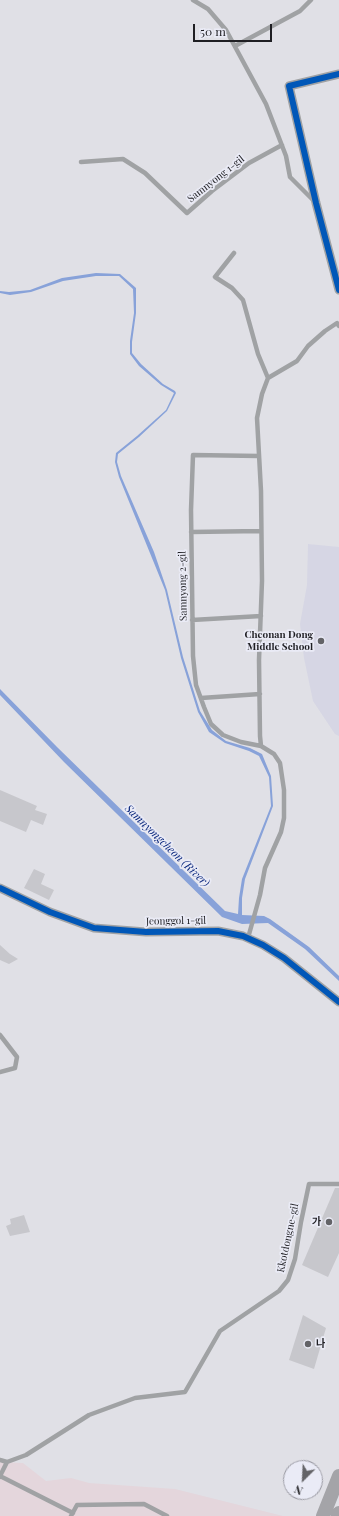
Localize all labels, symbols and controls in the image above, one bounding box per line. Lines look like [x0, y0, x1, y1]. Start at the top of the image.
scale bar [195, 16, 274, 42]
text: 50 m [200, 23, 226, 39]
street label: Samnyong 1-gil [185, 153, 247, 205]
street label: Samnyong 2-gil [176, 551, 190, 621]
place label: Cheonan Dong Middle School [244, 629, 313, 652]
marker: Cheonan Dong Middle School [316, 636, 326, 646]
water label: Samnyongcheon (River) [122, 802, 212, 890]
street label: Jeonggol 1-gil [146, 914, 206, 928]
street label: Kkotdongne-gil [275, 1202, 301, 1274]
place label: 가 [312, 1216, 321, 1228]
marker: 가 [324, 1217, 334, 1227]
place label: 나 [316, 1338, 325, 1350]
marker: 나 [303, 1339, 313, 1349]
north arrow [283, 1460, 323, 1500]
text: N [292, 1482, 305, 1499]

